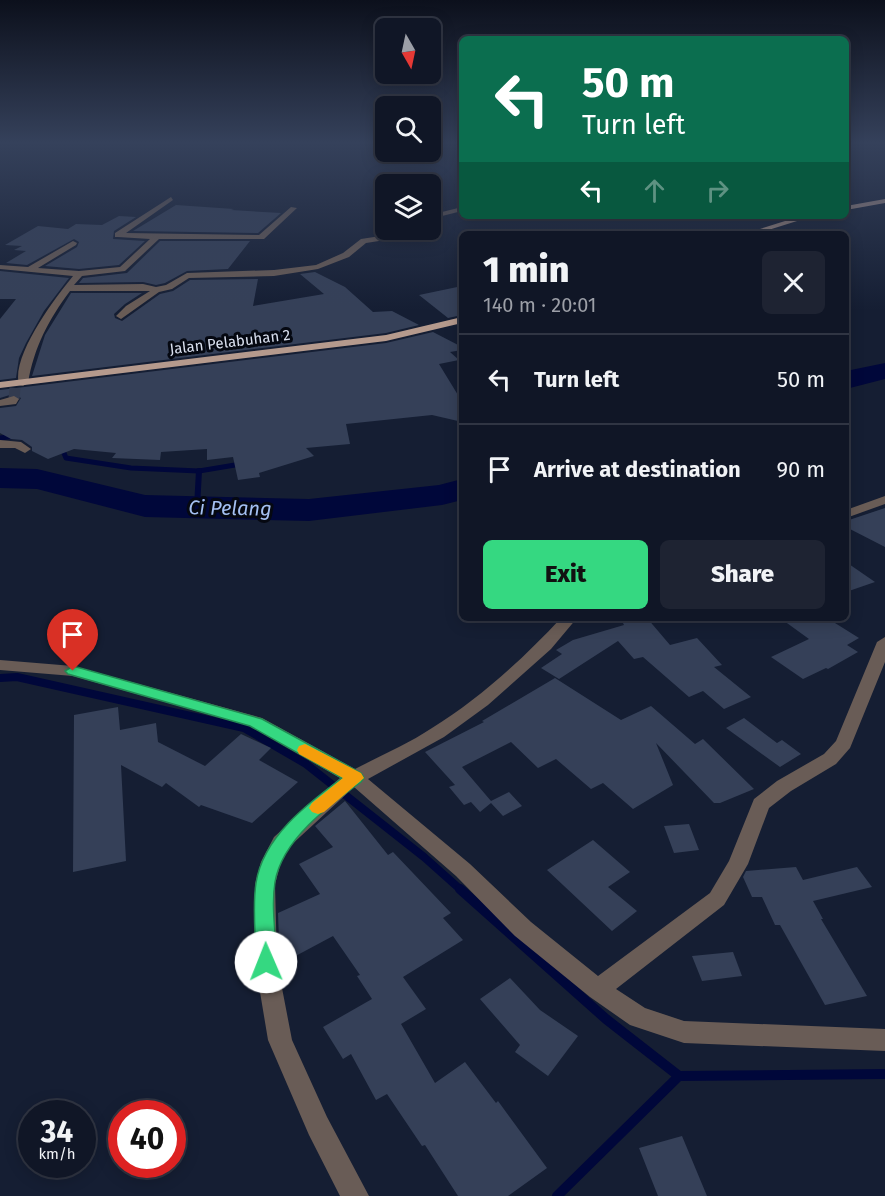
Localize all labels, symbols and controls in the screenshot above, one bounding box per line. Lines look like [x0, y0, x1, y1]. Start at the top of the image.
north arrow [375, 18, 441, 84]
map controls [375, 18, 441, 240]
text: 50 m [582, 58, 675, 108]
icon: left [483, 60, 561, 138]
button: search [375, 96, 441, 162]
text: Turn left [582, 109, 685, 141]
button: layers [375, 174, 441, 240]
icon: left [575, 174, 608, 207]
icon: ahead [638, 174, 671, 207]
icon: right [701, 174, 734, 207]
text: 1 min [483, 248, 569, 292]
button: close [762, 251, 825, 314]
text: 140 m · 20:01 [483, 293, 596, 317]
street label: Jalan Pelabuhan 2 [169, 326, 291, 358]
icon: left [483, 363, 516, 396]
text: Turn left [534, 366, 619, 393]
text: 50 m [777, 366, 825, 393]
icon: arrive [483, 453, 516, 486]
text: Arrive at destination [534, 456, 741, 483]
text: 90 m [776, 456, 825, 483]
water label: Ci Pelang [188, 495, 272, 521]
button: Exit [483, 540, 648, 609]
button: Share [660, 540, 825, 609]
pin [47, 609, 98, 671]
icon: arrive [56, 618, 89, 651]
position arrow [234, 930, 298, 994]
speed limit sign: 40 [108, 1100, 186, 1178]
text: 34 [41, 1114, 73, 1150]
text: km/h [38, 1145, 76, 1163]

